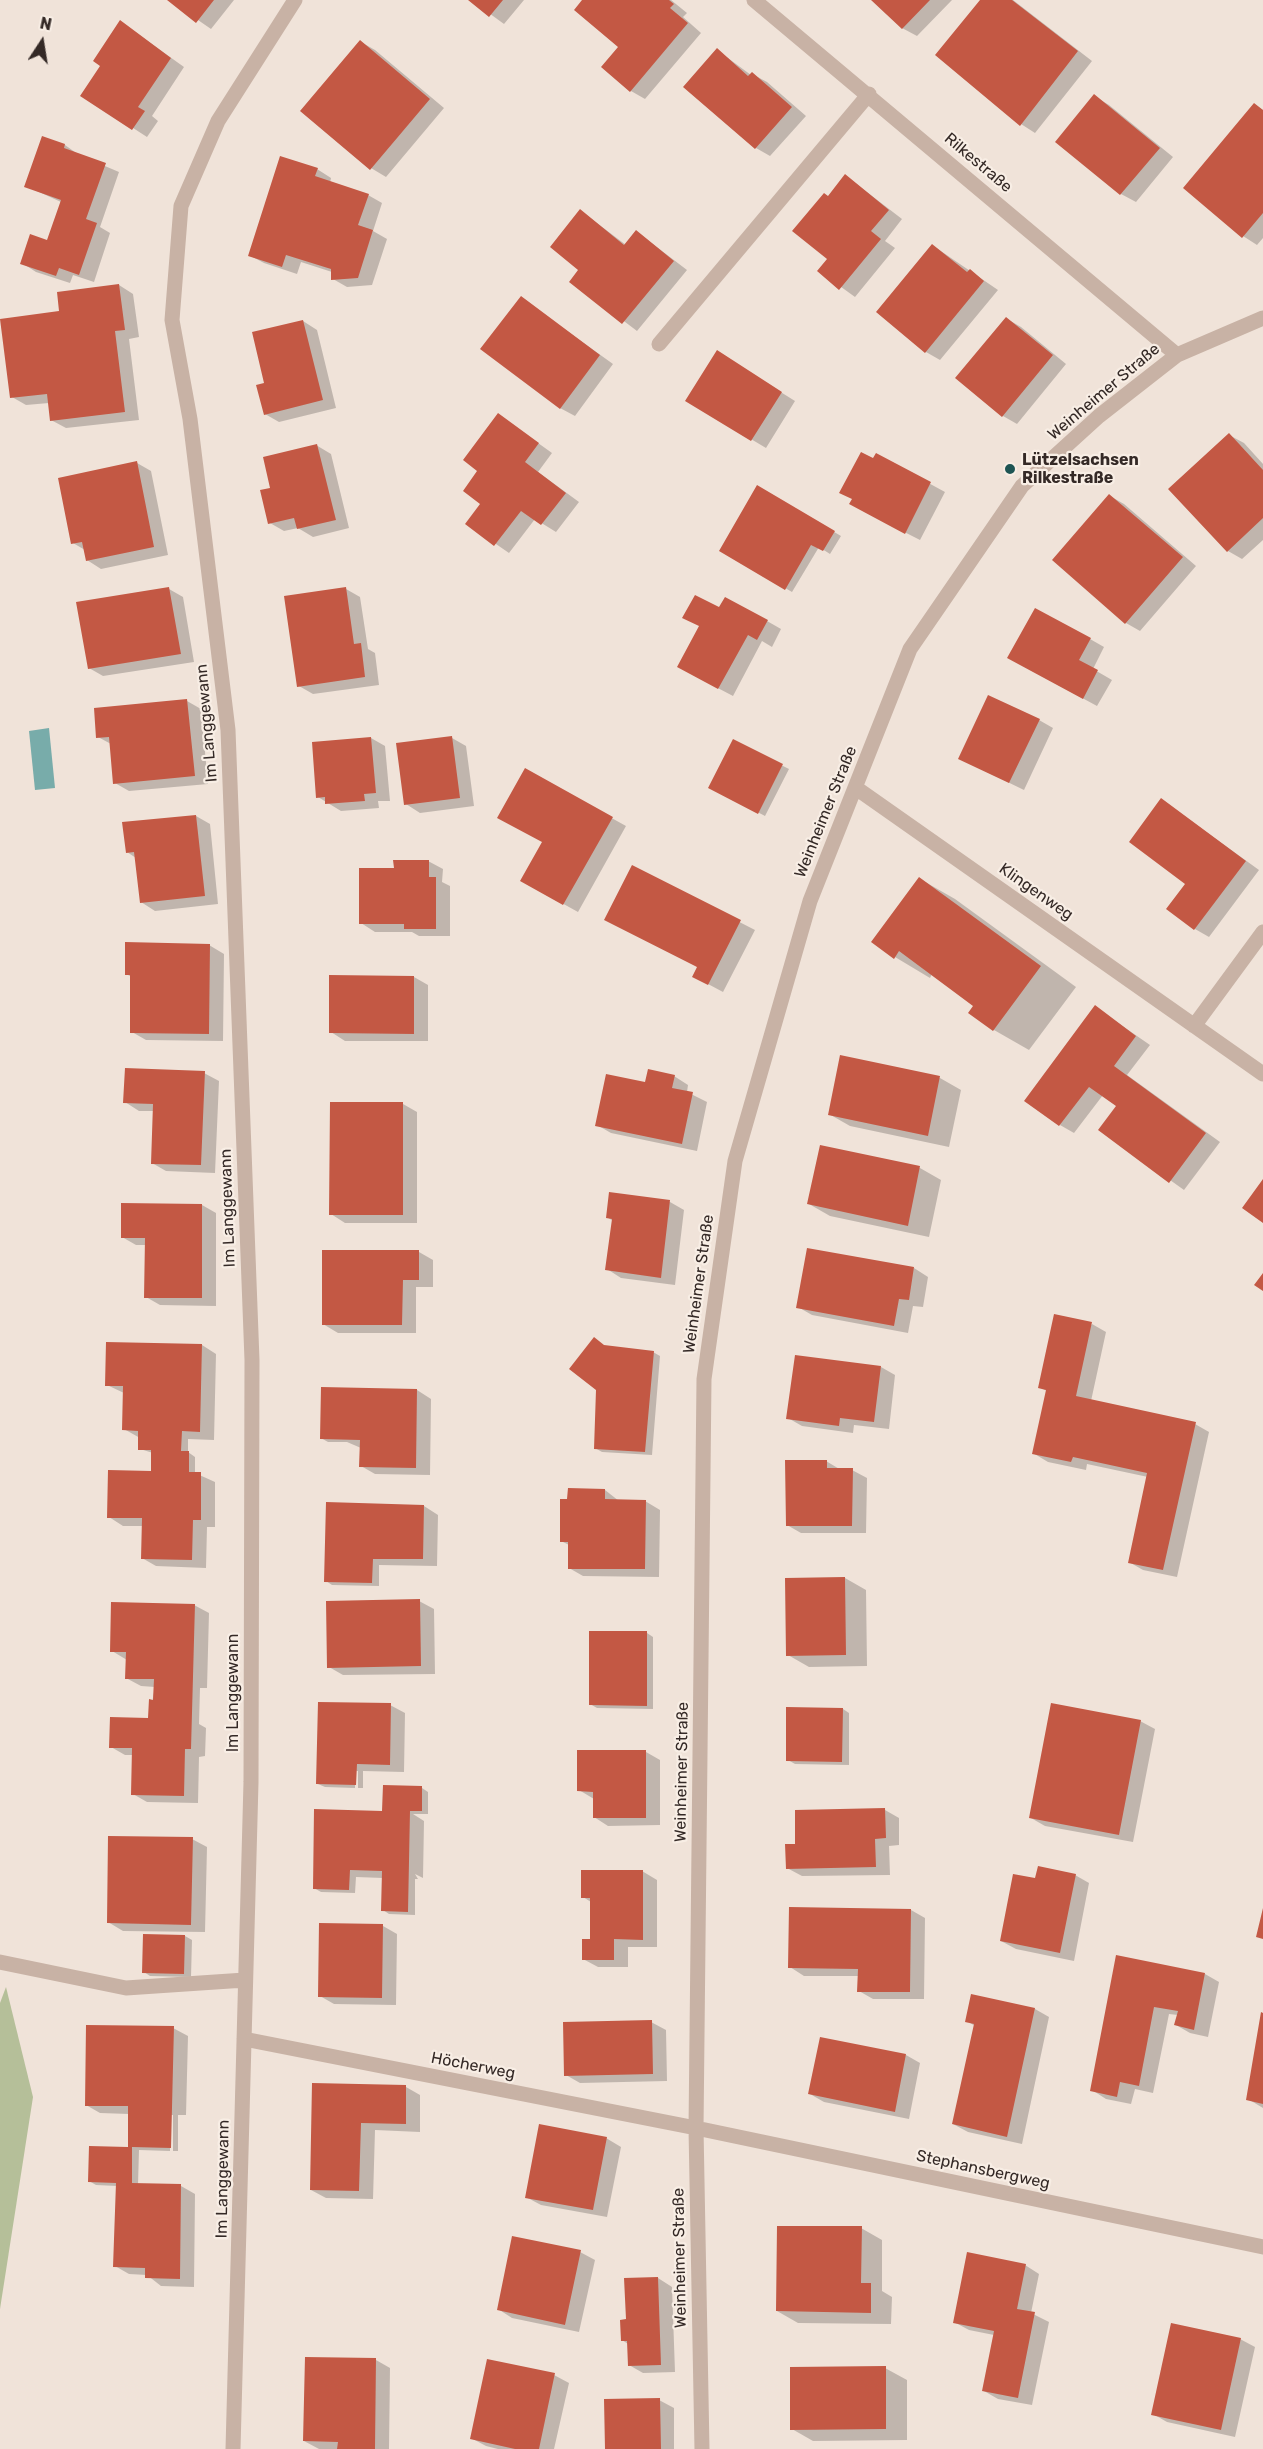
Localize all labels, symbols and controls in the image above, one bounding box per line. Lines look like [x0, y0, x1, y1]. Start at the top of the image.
north arrow [12, 12, 72, 72]
text: N [38, 13, 53, 34]
street label: Rilkestraße [940, 129, 1016, 197]
street label: Weinheimer Straße [1044, 340, 1164, 444]
place label: Lützelsachsen Rilkestraße [1022, 450, 1139, 488]
marker: Lützelsachsen Rilkestraße [1003, 462, 1017, 476]
street label: Im Langgewann [192, 663, 222, 783]
street label: Weinheimer Straße [791, 743, 861, 881]
street label: Klingenweg [995, 859, 1077, 925]
street label: Im Langgewann [216, 1148, 240, 1268]
street label: Weinheimer Straße [680, 1213, 718, 1355]
street label: Im Langgewann [223, 1634, 243, 1752]
street label: Weinheimer Straße [671, 1702, 693, 1842]
street label: Höcherweg [429, 2048, 517, 2084]
street label: Im Langgewann [212, 2119, 234, 2239]
street label: Stephansbergweg [914, 2146, 1052, 2194]
street label: Weinheimer Straße [669, 2188, 691, 2328]

